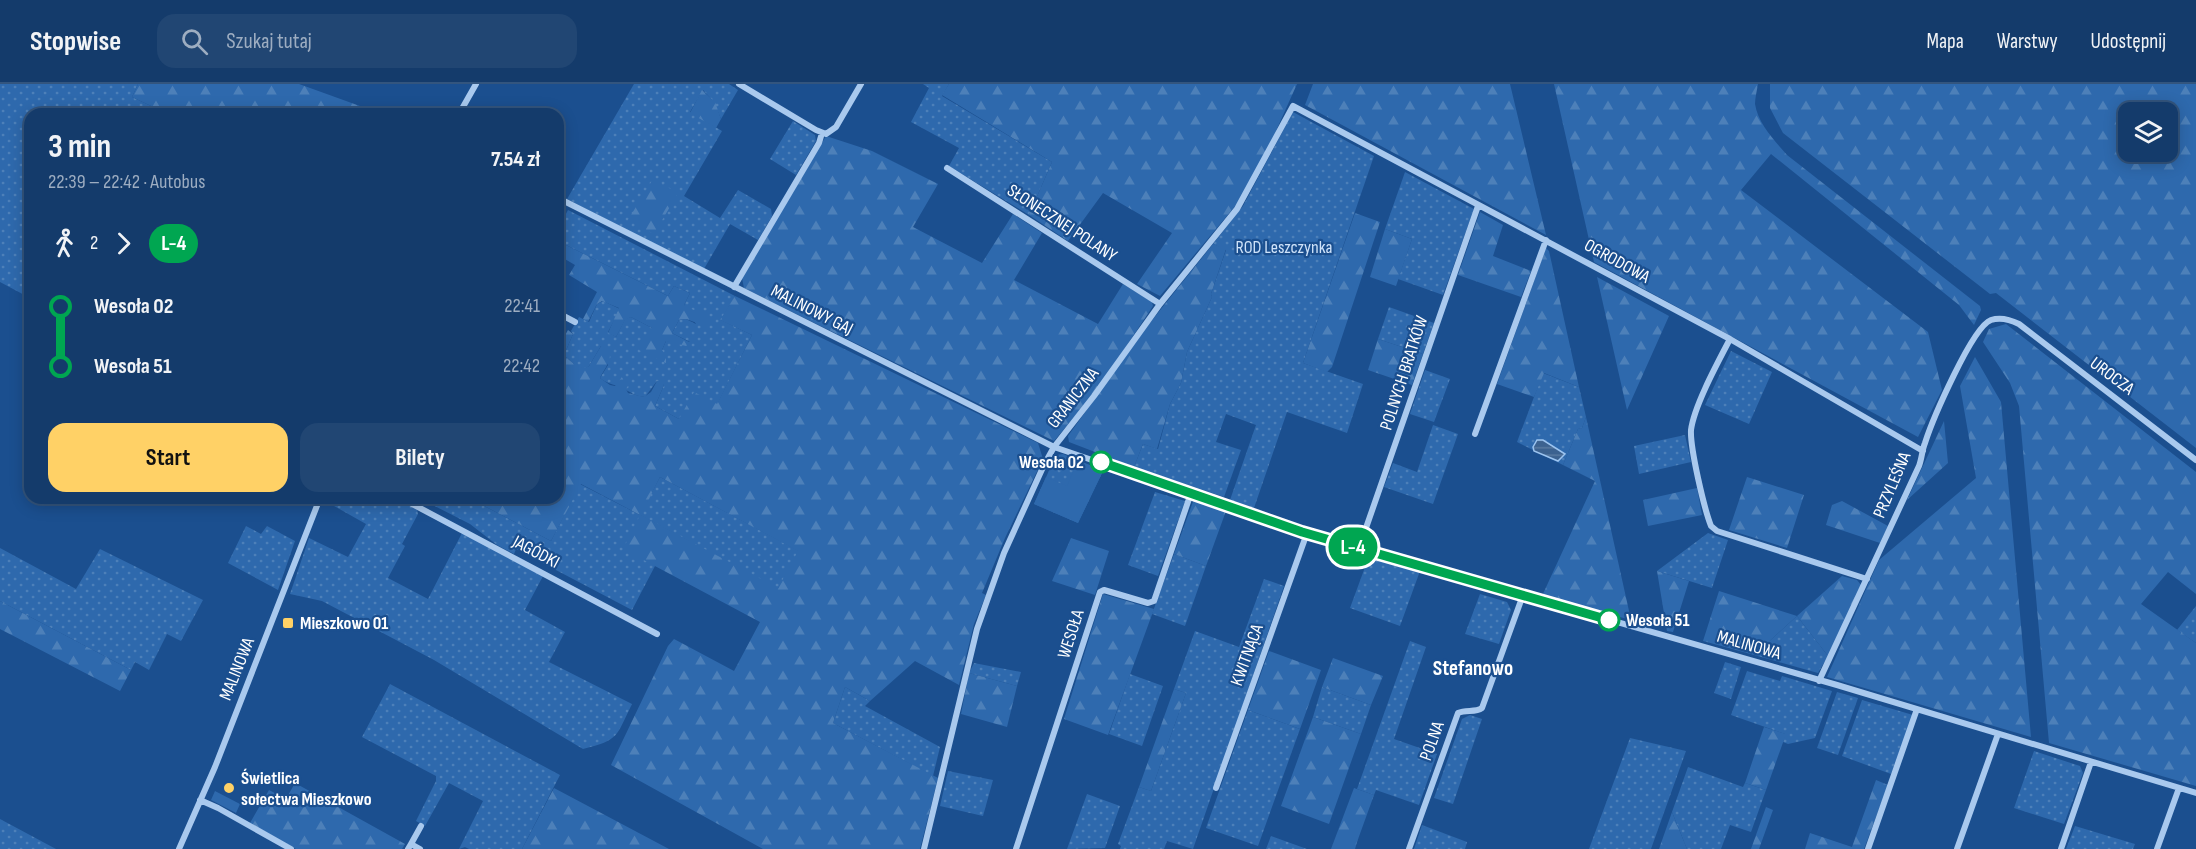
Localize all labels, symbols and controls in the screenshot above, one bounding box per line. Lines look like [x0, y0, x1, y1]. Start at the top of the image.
search box [157, 14, 577, 68]
text: Stopwise [30, 25, 121, 58]
icon: search [178, 25, 211, 58]
text: Szukaj tutaj [226, 28, 312, 55]
text: Mapa [1926, 29, 1964, 54]
text: Warstwy [1997, 29, 2058, 54]
text: Udostępnij [2091, 29, 2166, 54]
map controls [2118, 102, 2178, 162]
button: layers [2118, 102, 2178, 162]
text: 3 min [48, 127, 111, 167]
text: 7.54 zł [491, 146, 540, 173]
text: 22:39 – 22:42 · Autobus [48, 170, 205, 194]
street label: SŁONECZNEJ POLANY [1003, 180, 1121, 266]
icon: walk [48, 227, 81, 260]
icon: forward [107, 227, 140, 260]
text: 2 [90, 231, 98, 255]
text: L-4 [161, 231, 186, 256]
street label: OGRODOWA [1581, 234, 1654, 288]
park label: ROD Leszczynka [1235, 237, 1333, 258]
street label: MALINOWY GAJ [767, 280, 857, 340]
text: Wesoła 02 [94, 293, 173, 320]
text: 22:41 [504, 294, 540, 318]
street label: POLNYCH BRATKÓW [1376, 313, 1432, 433]
text: Wesoła 51 [94, 353, 172, 380]
street label: UROCZA [2086, 353, 2138, 400]
text: 22:42 [503, 354, 540, 378]
street label: GRANICZNA [1043, 363, 1103, 432]
button: Start [48, 423, 288, 492]
button: Bilety [300, 423, 540, 492]
street label: PRZYLEŚNA [1869, 449, 1915, 521]
marker: Wesoła 02 [1090, 451, 1112, 473]
place label: Wesoła 02 [1019, 452, 1084, 473]
line badge: L-4 [1318, 528, 1388, 566]
street label: JAGÓDKI [508, 531, 563, 573]
text: L-4 [1340, 535, 1366, 560]
street label: WESOŁA [1053, 607, 1089, 661]
marker: Wesoła 51 [1598, 609, 1620, 631]
place label: Wesoła 51 [1626, 610, 1689, 631]
place label: Mieszkowo 01 [300, 613, 388, 634]
marker: Mieszkowo 01 [281, 616, 295, 630]
street label: KWITNĄCA [1226, 621, 1268, 689]
street label: MALINOWA [1715, 626, 1784, 664]
street label: MALINOWA [215, 634, 259, 703]
district label: Stefanowo [1433, 656, 1513, 681]
street label: POLNA [1415, 718, 1449, 763]
place label: Świetlica sołectwa Mieszkowo [241, 768, 372, 810]
marker: Świetlica sołectwa Mieszkowo [222, 781, 236, 795]

